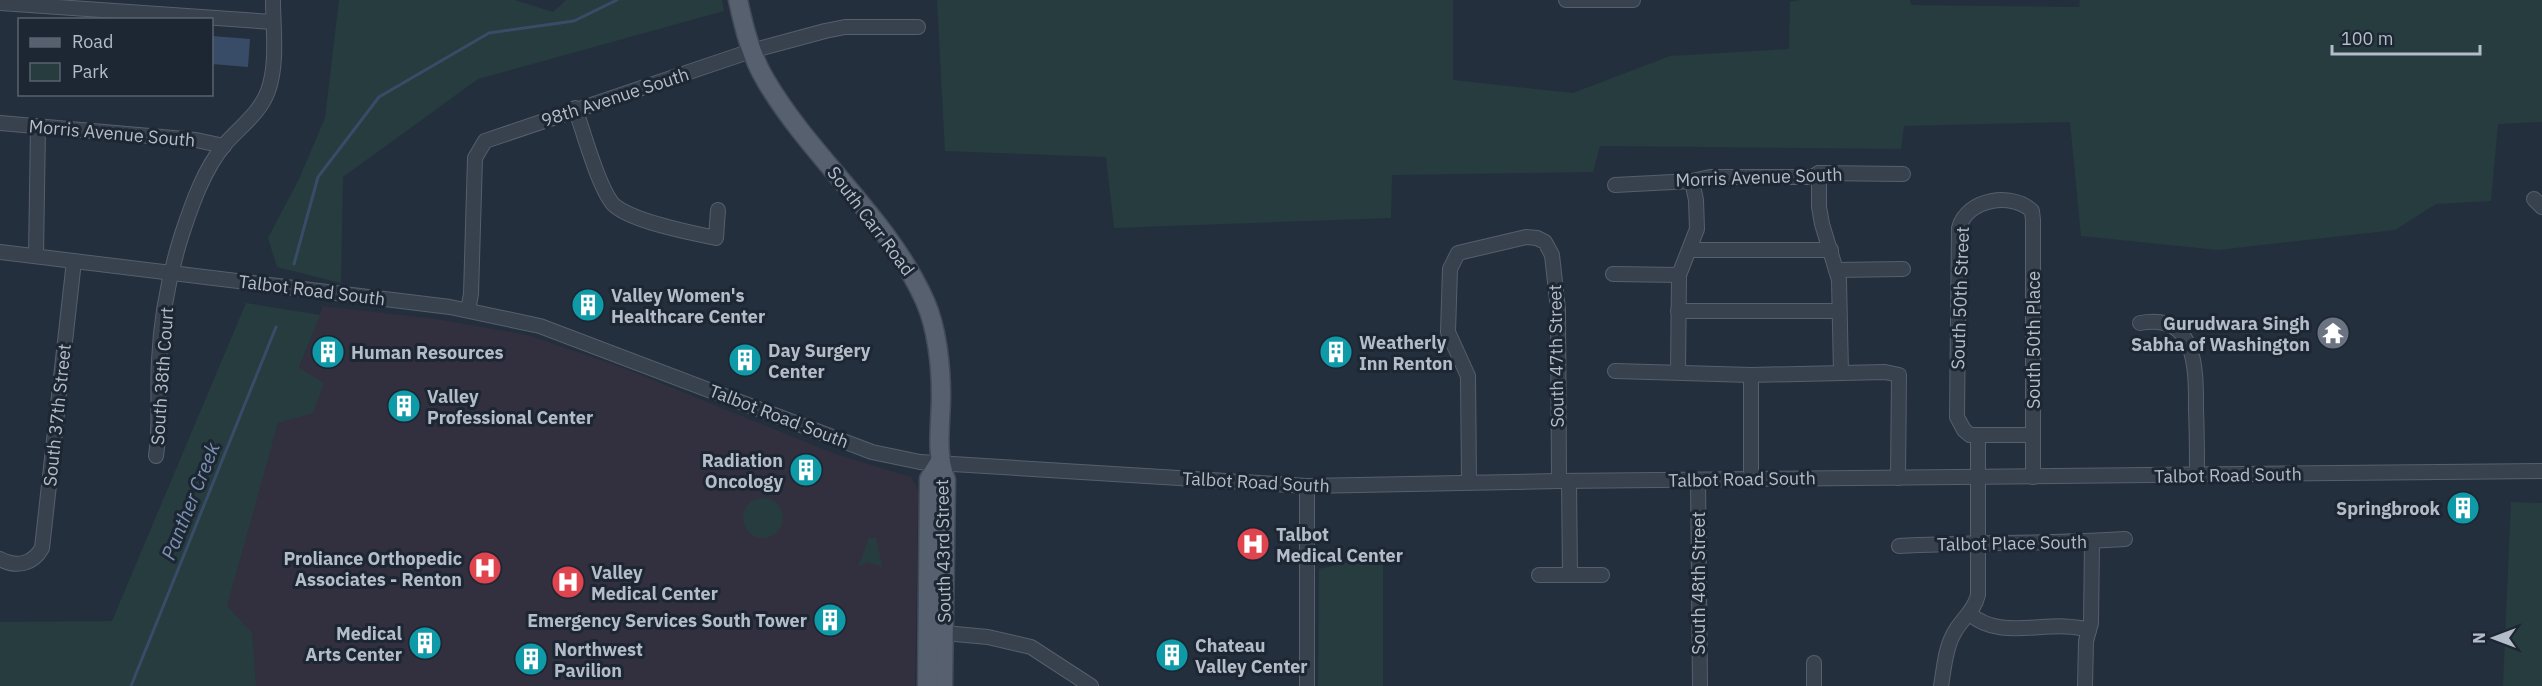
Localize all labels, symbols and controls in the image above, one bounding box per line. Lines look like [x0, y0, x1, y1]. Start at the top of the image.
legend [18, 18, 213, 96]
scale bar [2332, 18, 2480, 56]
text: 100 m [2341, 27, 2393, 50]
text: Road [72, 30, 113, 53]
text: Park [72, 60, 109, 83]
street label: 98th Avenue South [538, 62, 692, 132]
street label: Morris Avenue South [28, 114, 196, 152]
street label: South Carr Road [822, 162, 920, 280]
street label: Morris Avenue South [1675, 163, 1843, 191]
street label: South 50th Street [1946, 226, 1974, 370]
street label: Talbot Road South [237, 270, 387, 310]
street label: South 50th Place [2022, 271, 2045, 409]
place label: Valley Women's Healthcare Center [611, 284, 765, 328]
street label: South 47th Street [1543, 284, 1569, 428]
building icon: Valley Women's Healthcare Center [570, 287, 606, 323]
street label: South 38th Court [146, 306, 178, 446]
place label: Gurudwara Singh Sabha of Washington [2131, 312, 2310, 356]
temple icon: Gurudwara Singh Sabha of Washington [2315, 315, 2351, 351]
place label: Weatherly Inn Renton [1359, 331, 1453, 375]
building icon: Human Resources [310, 334, 346, 370]
building icon: Weatherly Inn Renton [1318, 334, 1354, 370]
place label: Day Surgery Center [768, 339, 871, 383]
place label: Human Resources [351, 341, 504, 364]
building icon: Day Surgery Center [727, 342, 763, 378]
street label: South 37th Street [38, 343, 76, 487]
street label: Talbot Road South [706, 379, 852, 453]
place label: Valley Professional Center [427, 385, 593, 429]
building icon: Valley Professional Center [386, 388, 422, 424]
water label: Panther Creek [154, 438, 226, 564]
place label: Radiation Oncology [702, 449, 783, 493]
building icon: Radiation Oncology [788, 452, 824, 488]
street label: Talbot Road South [2154, 462, 2302, 488]
street label: Talbot Road South [1668, 466, 1816, 492]
street label: Talbot Road South [1182, 467, 1330, 497]
street label: South 43rd Street [930, 479, 956, 623]
building icon: Springbrook [2445, 490, 2481, 526]
place label: Springbrook [2336, 497, 2441, 520]
street label: South 48th Street [1687, 511, 1710, 655]
place label: Talbot Medical Center [1276, 523, 1403, 567]
hospital icon: Talbot Medical Center [1235, 526, 1271, 562]
street label: Talbot Place South [1937, 530, 2087, 556]
place label: Proliance Orthopedic Associates - Renton [283, 547, 462, 591]
hospital icon: Proliance Orthopedic Associates - Renton [467, 550, 503, 586]
place label: Valley Medical Center [591, 561, 718, 605]
hospital icon: Valley Medical Center [550, 564, 586, 600]
building icon: Emergency Services South Tower [812, 602, 848, 638]
north arrow [2464, 608, 2524, 668]
place label: Emergency Services South Tower [527, 609, 807, 632]
place label: Medical Arts Center [305, 622, 403, 666]
building icon: Medical Arts Center [407, 625, 443, 661]
text: N [2469, 632, 2489, 644]
place label: Chateau Valley Center [1195, 634, 1308, 678]
building icon: Chateau Valley Center [1154, 637, 1190, 673]
place label: Northwest Pavilion [554, 638, 643, 682]
building icon: Northwest Pavilion [513, 641, 549, 677]

